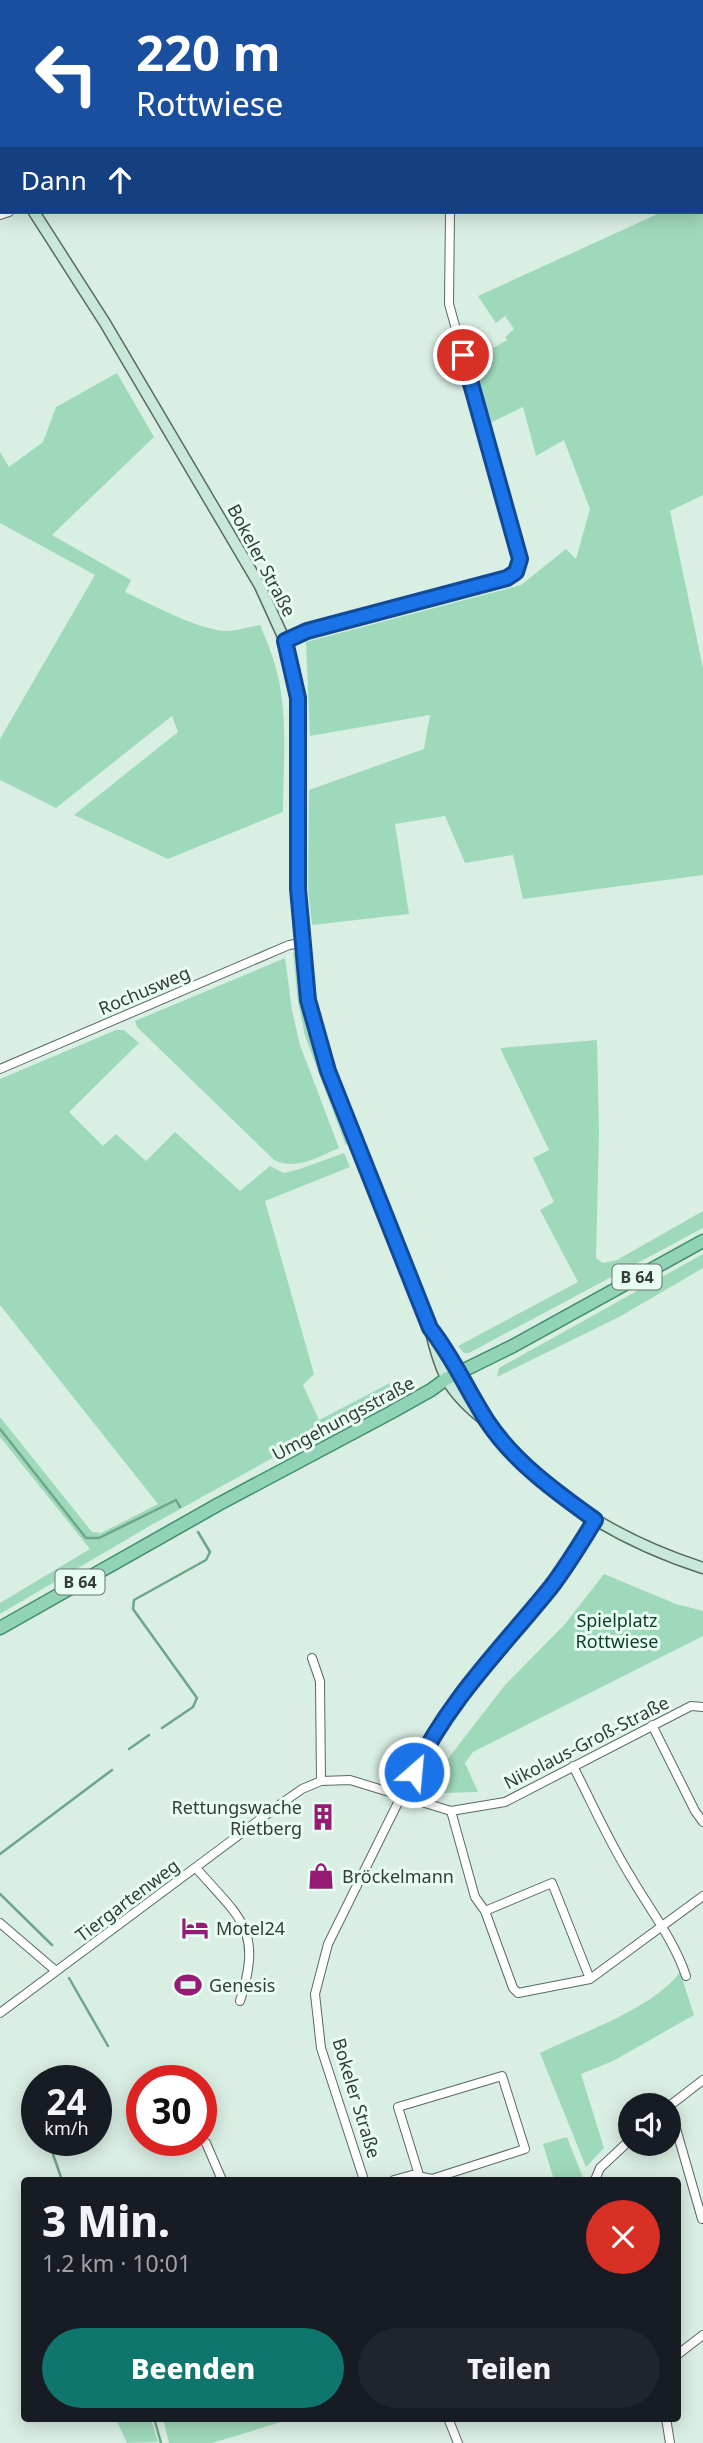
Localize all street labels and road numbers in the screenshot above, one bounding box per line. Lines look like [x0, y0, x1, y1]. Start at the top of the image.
street label: Bokeler Straße [222, 499, 302, 621]
street label: Rochusweg [95, 960, 193, 1020]
road number: B 64 [612, 1264, 662, 1289]
street label: Umgehungsstraße [268, 1370, 418, 1466]
road number: B 64 [56, 1570, 104, 1594]
street label: Nikolaus-Groß-Straße [499, 1690, 673, 1794]
street label: Tiergartenweg [70, 1853, 184, 1947]
street label: Bokeler Straße [327, 2035, 387, 2161]

